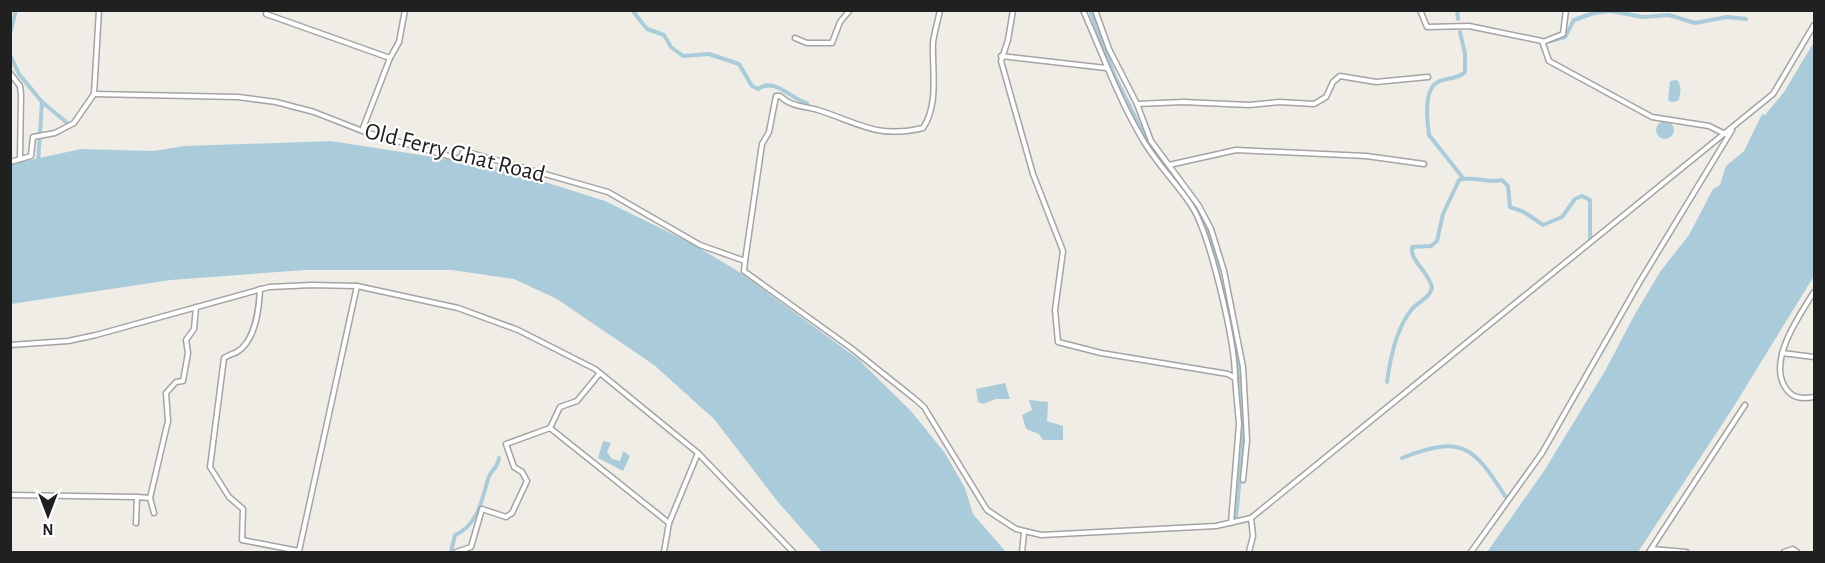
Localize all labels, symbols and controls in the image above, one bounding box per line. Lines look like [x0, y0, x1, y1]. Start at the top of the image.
street label: Old Ferry Ghat Road [362, 119, 548, 187]
north arrow [18, 485, 78, 545]
text: N [42, 521, 54, 537]

